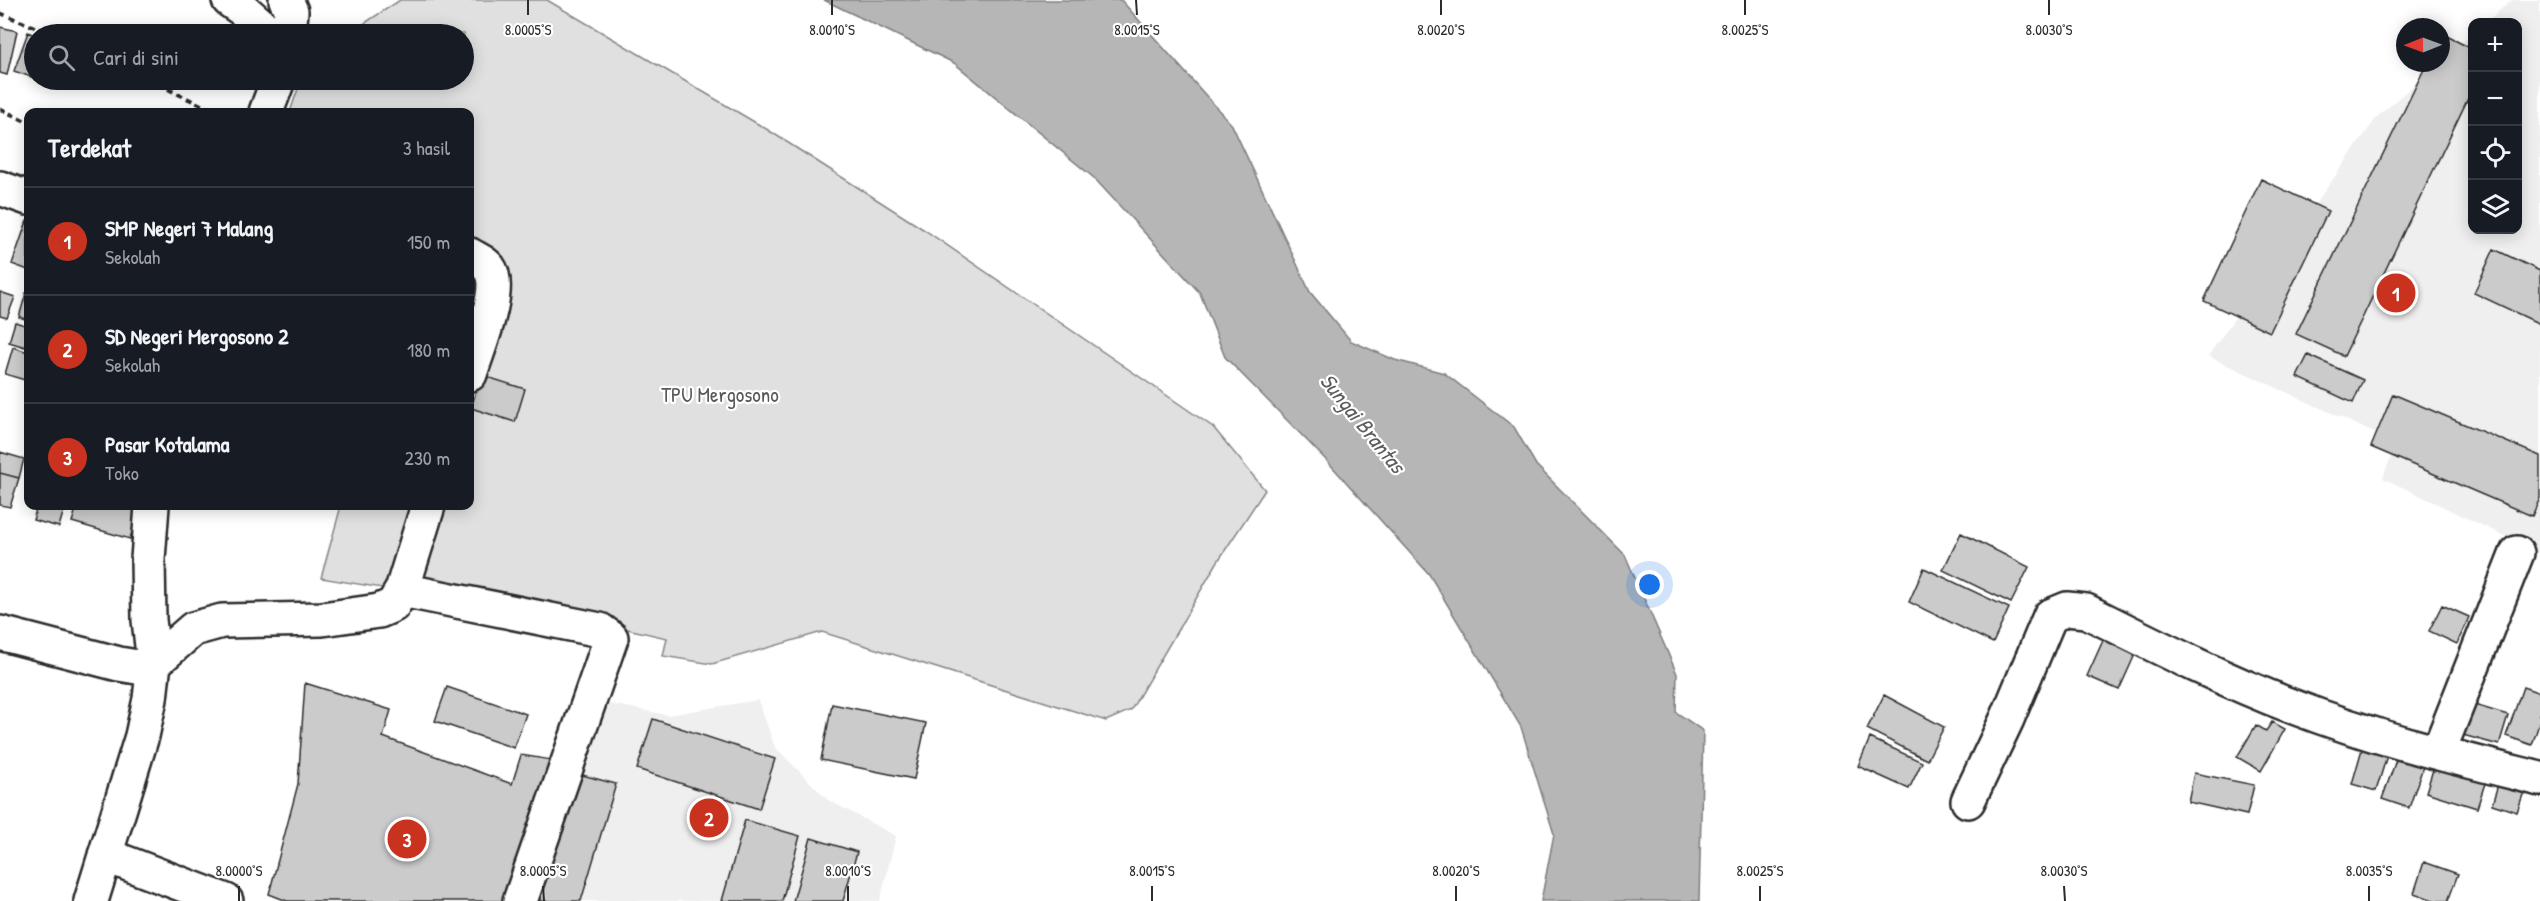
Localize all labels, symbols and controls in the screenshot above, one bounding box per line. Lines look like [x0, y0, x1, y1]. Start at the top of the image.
north arrow [2396, 18, 2450, 72]
map controls [2468, 18, 2522, 234]
button: + [2468, 18, 2522, 72]
text: 8.0005°S [505, 19, 551, 40]
text: 8.0010°S [809, 19, 855, 40]
text: 8.0015°S [1114, 19, 1160, 40]
text: 8.0020°S [1417, 19, 1465, 40]
text: 8.0025°S [1722, 19, 1769, 40]
text: 8.0030°S [2026, 19, 2073, 40]
search box [24, 24, 474, 90]
icon: search [45, 41, 78, 74]
text: Cari di sini [93, 42, 179, 72]
button: − [2468, 72, 2522, 126]
button: locate [2468, 126, 2522, 180]
text: Terdekat [48, 130, 131, 165]
text: 3 hasil [403, 134, 450, 161]
button: layers [2468, 180, 2522, 234]
text: SMP Negeri 7 Malang [105, 213, 273, 243]
text: 1 [64, 228, 71, 255]
text: 150 m [407, 228, 450, 255]
text: Sekolah [105, 243, 160, 270]
pin: 1 [2376, 270, 2416, 316]
text: SD Negeri Mergosono 2 [105, 321, 289, 351]
text: 2 [63, 336, 72, 363]
text: 180 m [407, 336, 450, 363]
text: Sekolah [105, 351, 160, 378]
water label: Sungai Brantas [1314, 367, 1414, 481]
park label: TPU Mergosono [661, 380, 779, 409]
text: Pasar Kotalama [105, 429, 229, 459]
text: 3 [63, 444, 72, 471]
text: 230 m [405, 444, 450, 471]
text: Toko [105, 459, 139, 486]
your location [1635, 570, 1664, 599]
pin: 2 [690, 796, 728, 840]
pin: 3 [388, 816, 426, 862]
text: 8.0000°S [216, 860, 263, 881]
text: 8.0005°S [520, 860, 566, 881]
text: 8.0010°S [825, 860, 871, 881]
text: 8.0015°S [1129, 860, 1175, 881]
text: 8.0020°S [1432, 860, 1480, 881]
text: 8.0025°S [1737, 860, 1784, 881]
text: 8.0030°S [2041, 860, 2088, 881]
text: 8.0035°S [2346, 860, 2392, 881]

